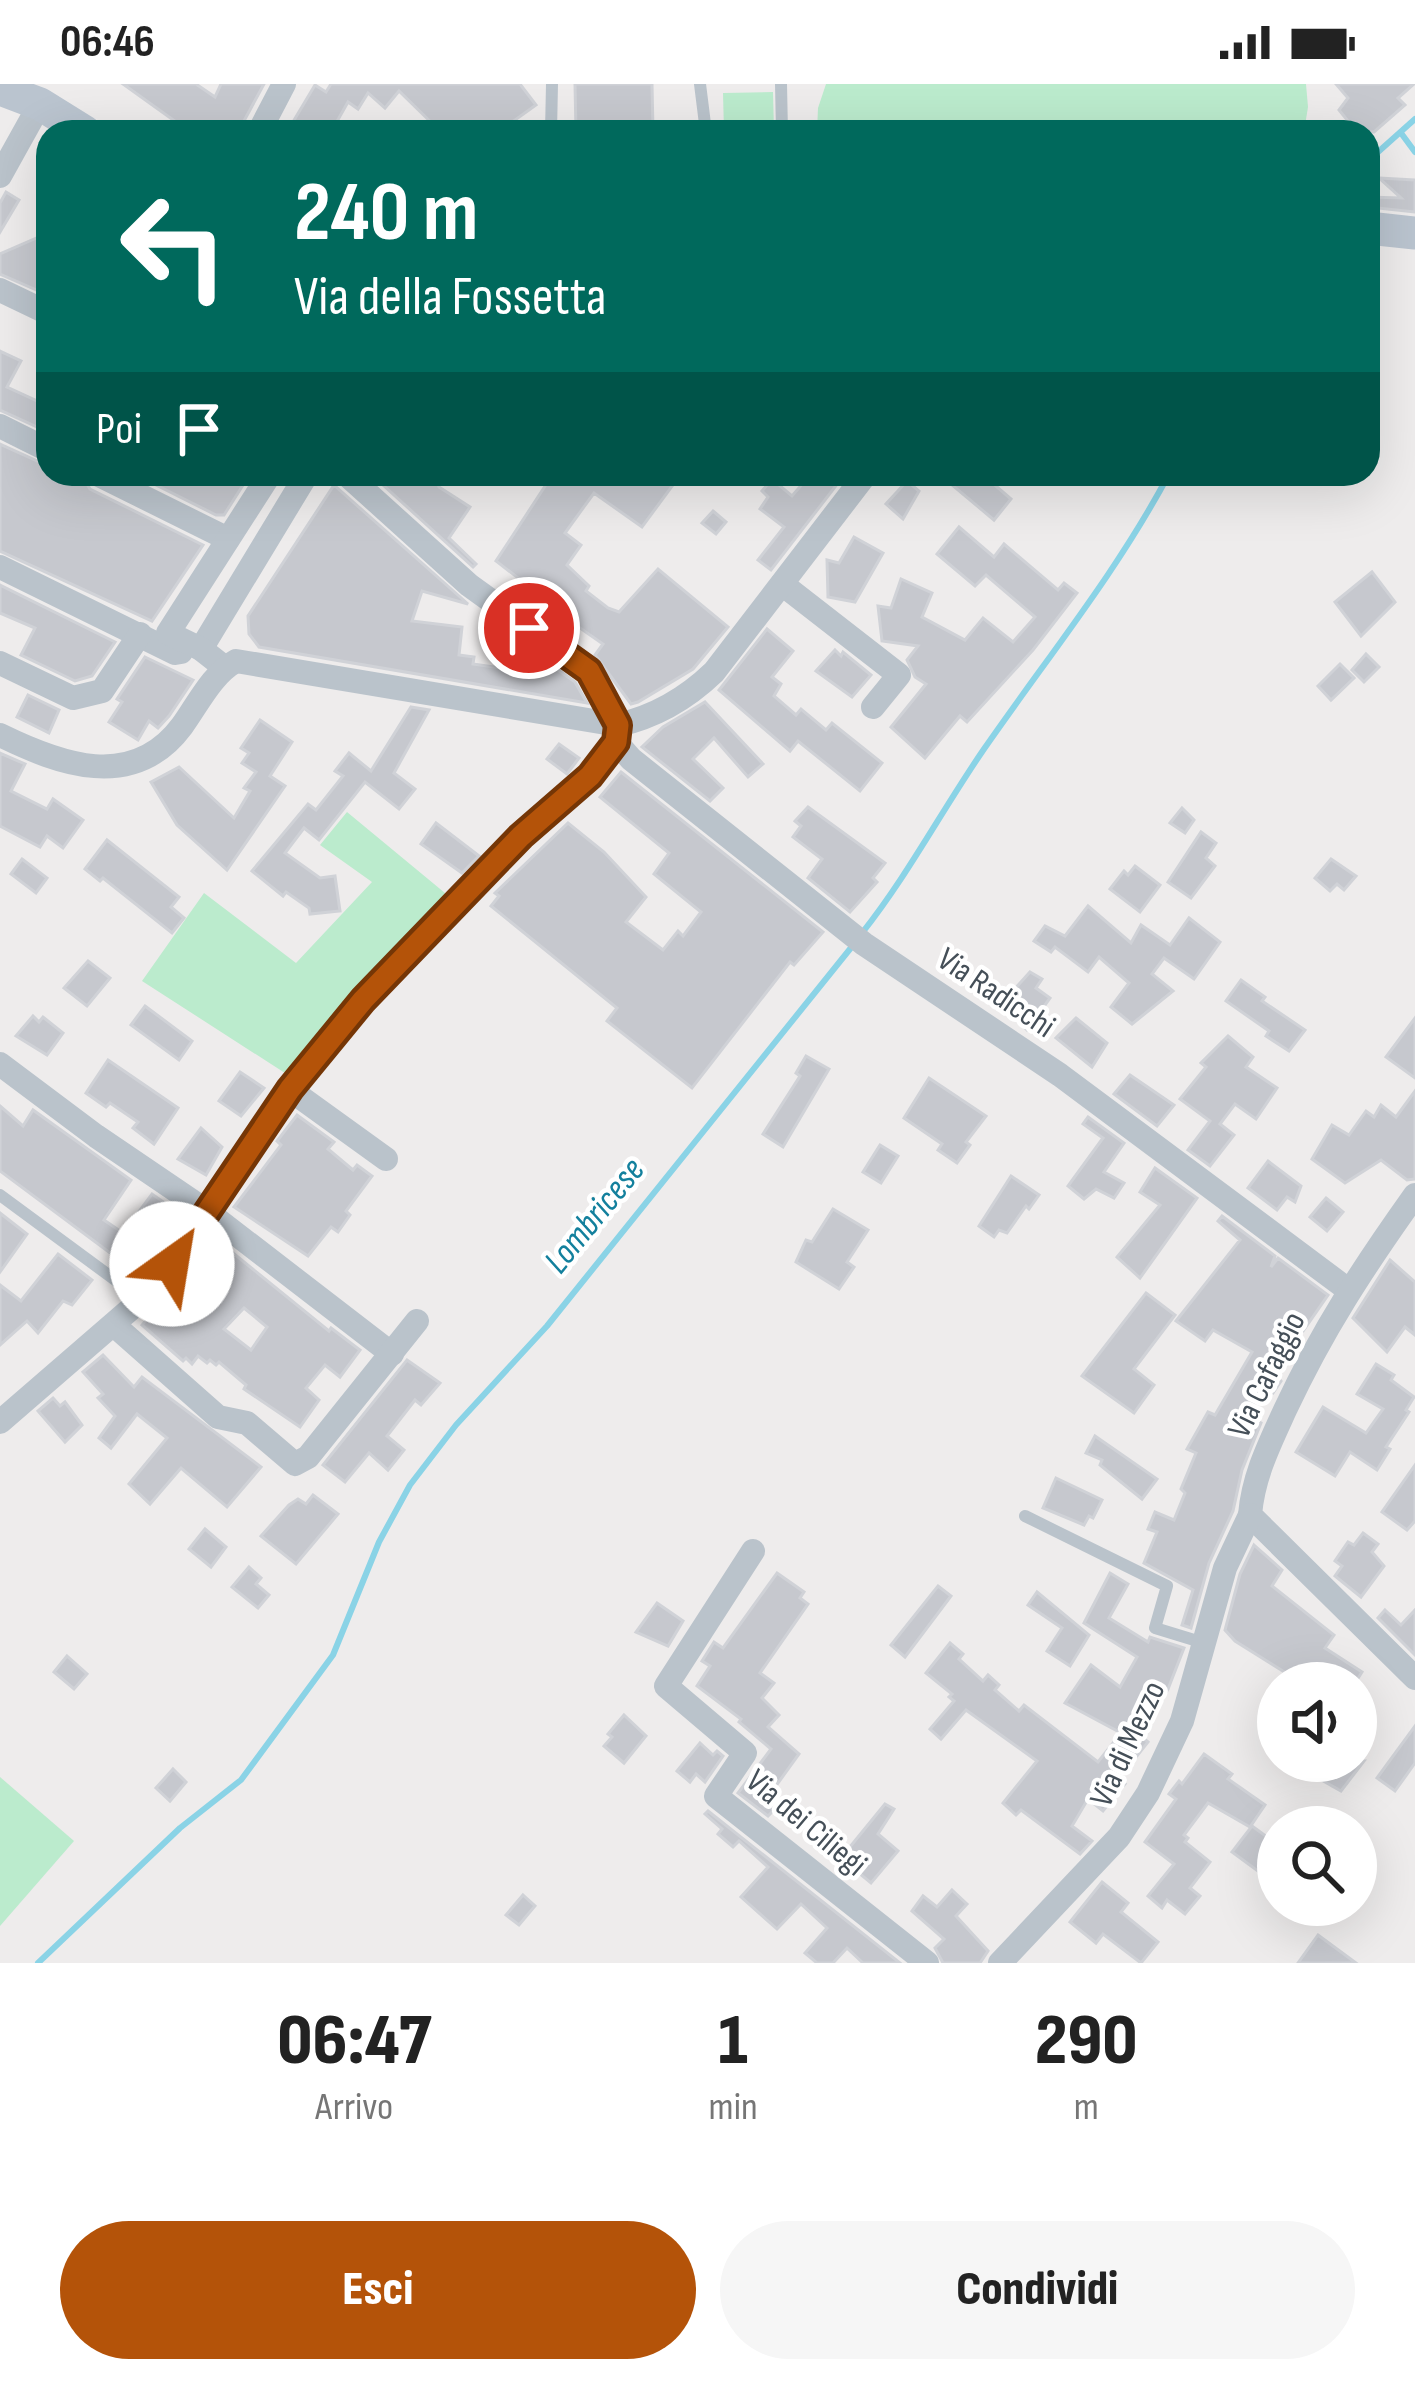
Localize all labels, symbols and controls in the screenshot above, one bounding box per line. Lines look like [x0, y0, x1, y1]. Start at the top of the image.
text: 06:46 [60, 15, 155, 70]
text: 240 m [294, 163, 478, 264]
icon: left [96, 168, 252, 324]
text: Via della Fossetta [294, 265, 607, 330]
icon: arrive [166, 396, 232, 462]
text: Poi [96, 402, 142, 457]
pin [478, 577, 580, 679]
icon: arrive [496, 595, 562, 661]
street label: Via Radicchi [930, 939, 1062, 1047]
water label: Lombricese [536, 1150, 654, 1282]
position arrow [109, 1201, 235, 1327]
street label: Via Cafaggio [1219, 1306, 1315, 1444]
map controls [1257, 1662, 1377, 1926]
button: sound [1257, 1662, 1377, 1782]
street label: Via di Mezzo [1082, 1675, 1174, 1813]
street label: Via dei Ciliegi [738, 1761, 874, 1885]
button: search [1257, 1806, 1377, 1926]
text: 06:47 [277, 1998, 431, 2085]
text: 1 [718, 1998, 748, 2085]
text: 290 [1035, 1998, 1138, 2085]
text: Arrivo [315, 2084, 393, 2131]
text: min [709, 2084, 758, 2131]
text: m [1074, 2084, 1099, 2131]
button: Esci [60, 2221, 696, 2359]
button: Condividi [720, 2221, 1355, 2359]

